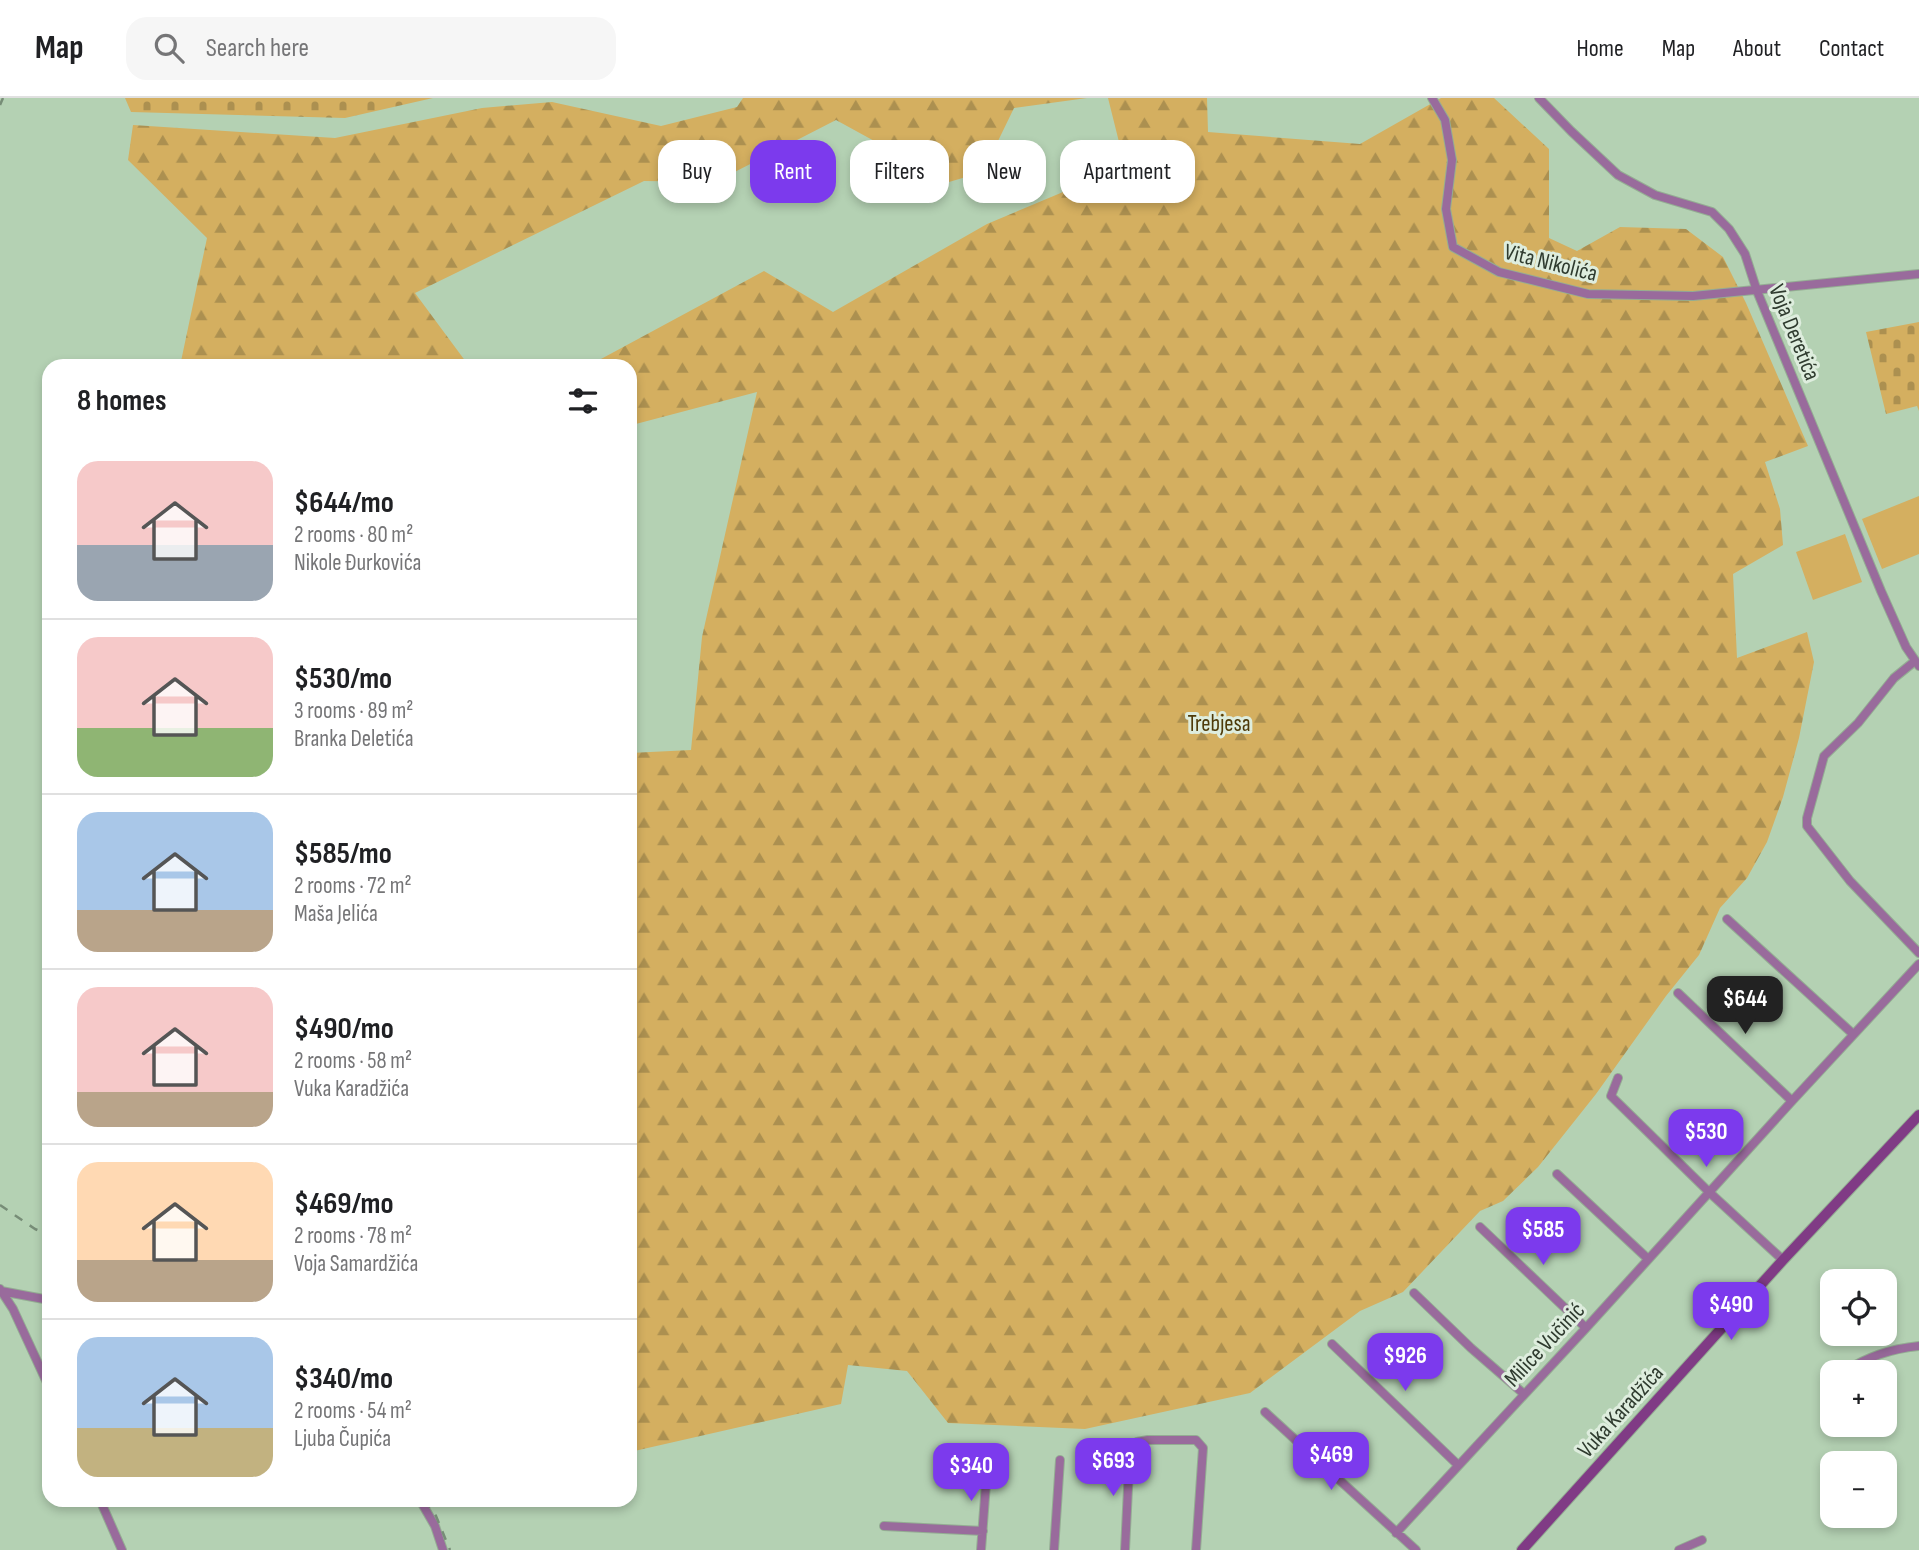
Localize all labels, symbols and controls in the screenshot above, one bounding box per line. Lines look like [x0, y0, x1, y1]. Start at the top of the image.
search box [126, 17, 616, 80]
text: Map [35, 28, 84, 68]
icon: search [150, 29, 188, 67]
text: Search here [206, 33, 309, 64]
text: Home [1576, 34, 1624, 63]
text: Map [1662, 34, 1695, 63]
text: About [1733, 34, 1781, 63]
text: Contact [1819, 34, 1884, 63]
chip: Buy [658, 140, 736, 203]
chip: Rent [750, 140, 836, 203]
chip: Filters [850, 140, 949, 203]
chip: New [963, 140, 1046, 203]
chip: Apartment [1060, 140, 1195, 203]
street label: Vita Nikolića [1501, 238, 1600, 288]
street label: Voja Deretića [1762, 280, 1826, 384]
icon: filters [564, 382, 602, 420]
text: 8 homes [77, 383, 166, 419]
text: $644/mo [294, 485, 394, 521]
icon: home [133, 489, 217, 573]
text: 2 rooms · 80 m² [294, 521, 413, 549]
text: Nikole Đurkovića [294, 549, 421, 577]
text: $530/mo [294, 661, 392, 697]
icon: home [133, 665, 217, 749]
text: 3 rooms · 89 m² [294, 697, 413, 725]
park label: Trebjesa [1187, 710, 1251, 738]
text: Branka Deletića [294, 725, 414, 753]
text: $585/mo [294, 836, 392, 872]
icon: home [133, 840, 217, 924]
text: 2 rooms · 72 m² [294, 872, 412, 900]
text: Maša Jelića [294, 900, 378, 928]
pin: $644 [1704, 976, 1786, 1036]
text: $644 [1723, 985, 1767, 1013]
text: $490/mo [294, 1011, 394, 1047]
icon: home [133, 1015, 217, 1099]
text: 2 rooms · 58 m² [294, 1047, 412, 1075]
text: Vuka Karadžića [294, 1075, 409, 1103]
pin: $530 [1665, 1110, 1747, 1169]
text: $530 [1684, 1118, 1728, 1146]
text: $469/mo [294, 1186, 394, 1222]
icon: home [133, 1190, 217, 1274]
pin: $585 [1502, 1208, 1584, 1267]
text: $585 [1522, 1216, 1564, 1244]
text: 2 rooms · 78 m² [294, 1222, 412, 1250]
text: Voja Samardžića [294, 1250, 418, 1278]
map controls [1820, 1269, 1897, 1528]
button: locate [1820, 1269, 1897, 1346]
pin: $490 [1690, 1282, 1772, 1342]
text: $490 [1709, 1291, 1753, 1319]
street label: Milice Vučinić [1499, 1297, 1591, 1393]
pin: $926 [1364, 1334, 1446, 1393]
text: $926 [1383, 1342, 1427, 1370]
street label: Vuka Karadžića [1572, 1360, 1670, 1464]
button: + [1820, 1360, 1897, 1437]
text: $340/mo [294, 1361, 393, 1397]
icon: home [133, 1365, 217, 1449]
text: 2 rooms · 54 m² [294, 1397, 412, 1425]
text: Ljuba Čupića [294, 1425, 391, 1453]
pin: $469 [1290, 1432, 1372, 1492]
pin: $693 [1072, 1438, 1154, 1498]
text: $469 [1309, 1441, 1353, 1469]
pin: $340 [930, 1444, 1012, 1503]
text: $693 [1091, 1447, 1135, 1475]
button: − [1820, 1451, 1897, 1528]
text: $340 [949, 1452, 993, 1480]

